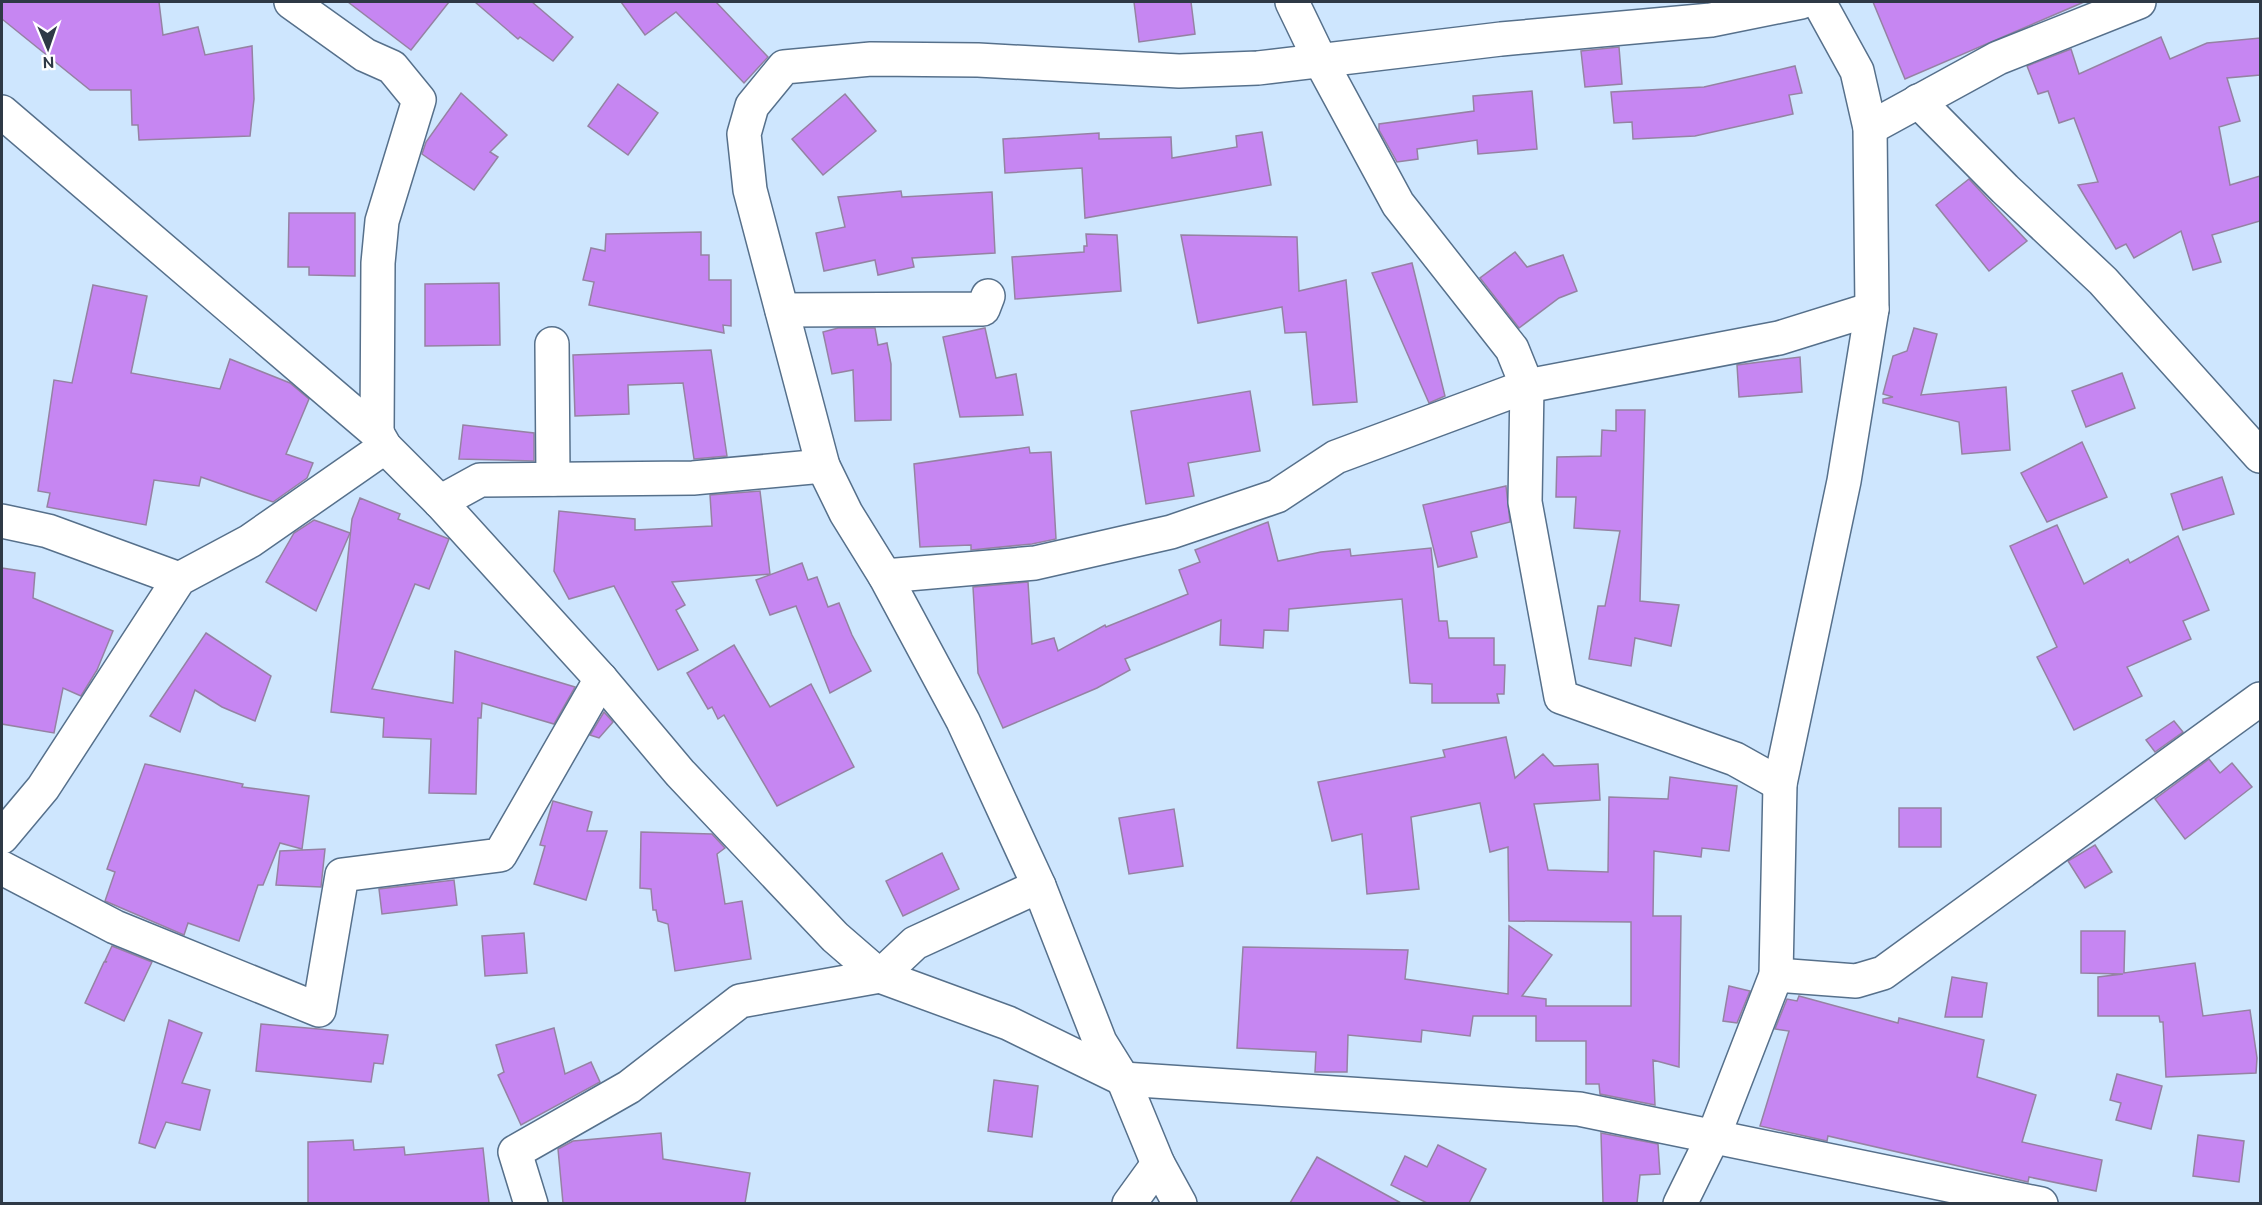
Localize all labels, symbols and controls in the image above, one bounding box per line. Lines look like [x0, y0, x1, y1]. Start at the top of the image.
north arrow [18, 18, 78, 78]
text: N [42, 54, 55, 72]

